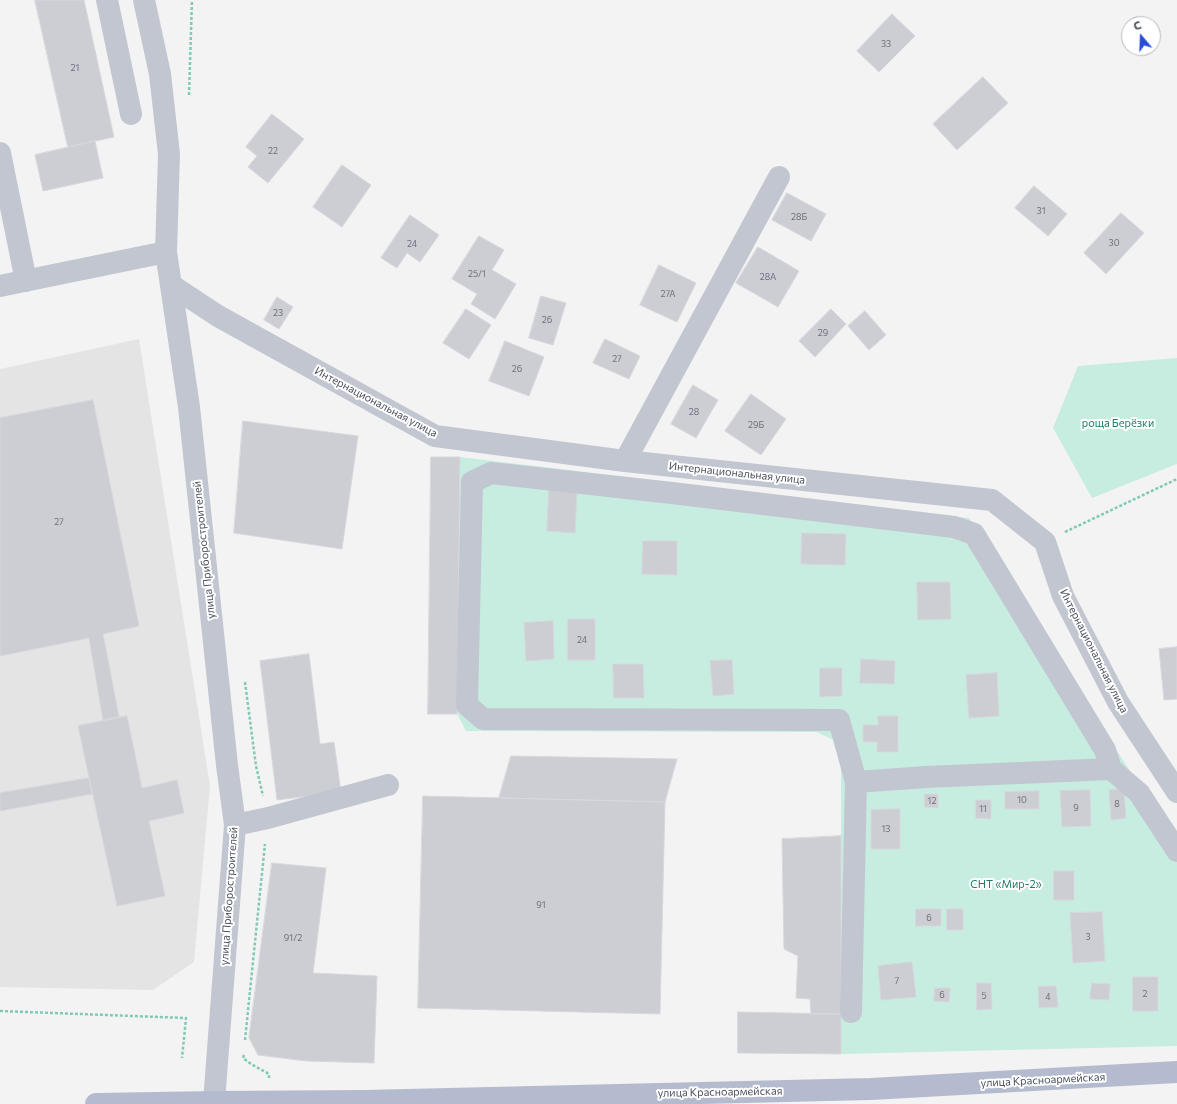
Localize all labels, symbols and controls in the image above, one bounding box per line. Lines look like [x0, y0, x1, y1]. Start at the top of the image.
north arrow [1121, 16, 1161, 56]
text: С [1132, 18, 1143, 32]
house number: 33 [881, 39, 891, 49]
house number: 21 [71, 63, 79, 73]
house number: 22 [268, 146, 278, 156]
house number: 31 [1037, 206, 1045, 216]
house number: 28Б [791, 212, 807, 222]
house number: 30 [1108, 238, 1120, 248]
house number: 24 [407, 239, 417, 249]
house number: 25/1 [468, 269, 486, 279]
house number: 28А [760, 272, 776, 282]
house number: 27А [660, 289, 676, 299]
house number: 23 [273, 308, 283, 318]
house number: 26 [542, 315, 552, 325]
house number: 29 [818, 328, 828, 338]
house number: 27 [612, 354, 622, 364]
street label: Интернациональная улица [312, 364, 440, 440]
house number: 26 [512, 364, 522, 374]
house number: 28 [689, 407, 699, 417]
park label: роща Берёзки [1082, 416, 1154, 430]
house number: 29Б [748, 420, 764, 430]
street label: Интернациональная улица [668, 459, 806, 487]
street label: улица Приборостроителей [190, 480, 218, 620]
house number: 27 [54, 517, 64, 527]
street label: Интернациональная улица [1057, 587, 1131, 715]
house number: 24 [577, 635, 587, 645]
house number: 10 [1017, 795, 1027, 805]
house number: 12 [928, 796, 936, 806]
house number: 8 [1114, 799, 1120, 809]
house number: 9 [1073, 803, 1079, 813]
house number: 11 [979, 804, 987, 814]
house number: 13 [882, 824, 890, 834]
street label: улица Приборостроителей [218, 826, 240, 966]
park label: СНТ «Мир-2» [970, 877, 1042, 891]
house number: 91 [536, 900, 546, 910]
house number: 6 [926, 913, 932, 923]
house number: 3 [1085, 932, 1091, 942]
house number: 91/2 [284, 933, 302, 943]
house number: 7 [895, 976, 899, 986]
house number: 2 [1143, 989, 1147, 999]
house number: 6 [939, 990, 945, 1000]
house number: 5 [981, 991, 987, 1001]
house number: 4 [1045, 992, 1051, 1002]
street label: улица Красноармейская [980, 1070, 1106, 1090]
street label: улица Красноармейская [657, 1084, 783, 1100]

